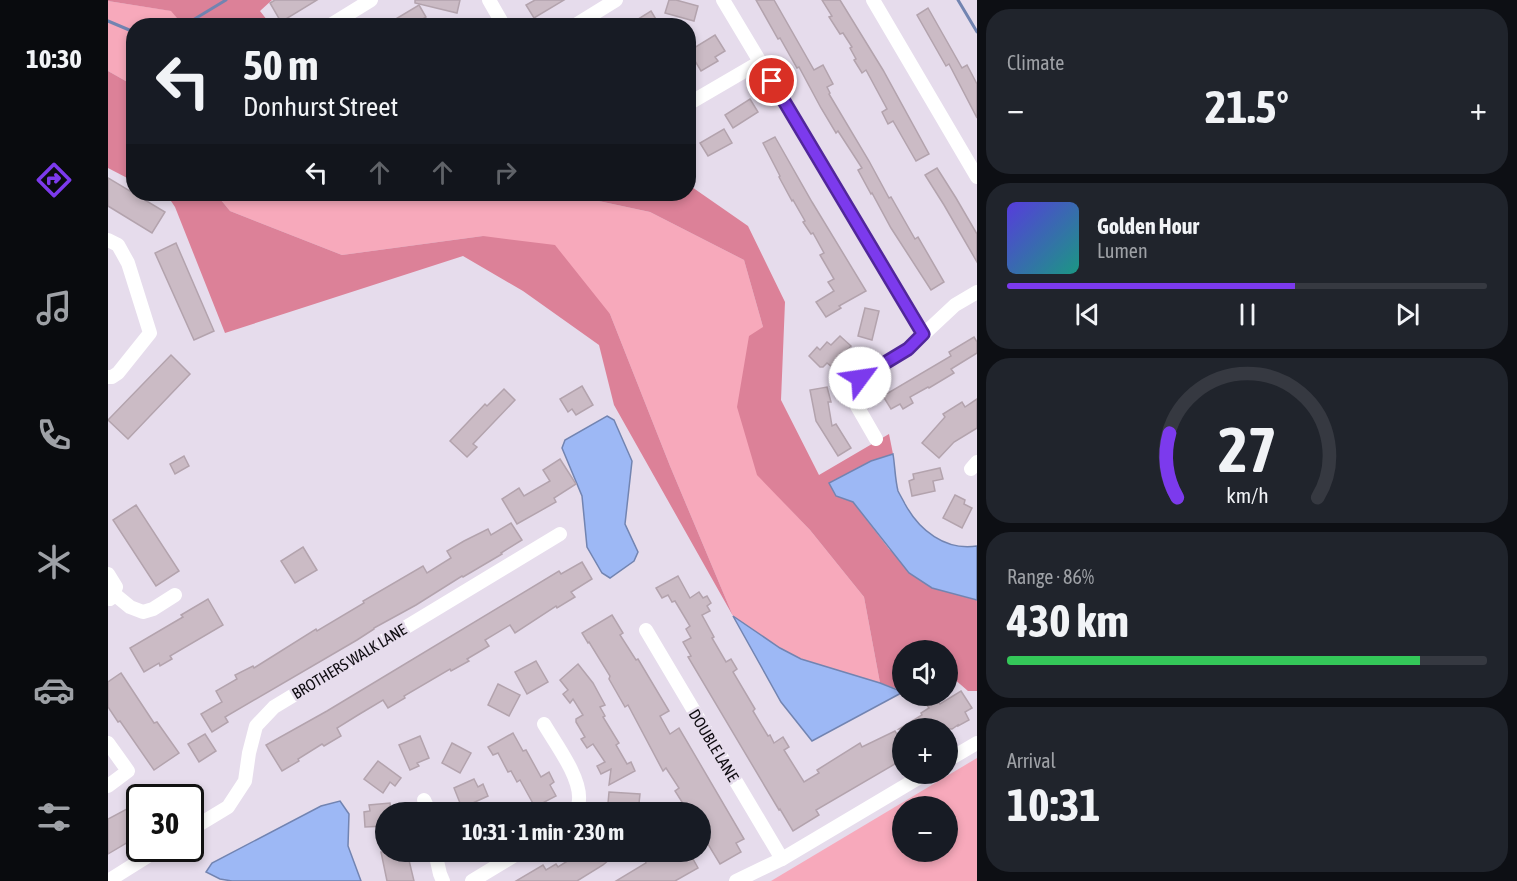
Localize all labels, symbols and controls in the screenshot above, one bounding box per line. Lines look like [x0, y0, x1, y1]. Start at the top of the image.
text: 50 m [243, 41, 318, 89]
icon: left [144, 42, 222, 120]
text: 10:30 [26, 43, 82, 74]
text: Climate [1007, 51, 1064, 74]
pin [746, 55, 797, 106]
icon: arrive [755, 64, 788, 97]
text: 21.5° [1205, 81, 1289, 133]
text: − [1007, 89, 1024, 127]
text: + [1470, 89, 1487, 127]
text: Donhurst Street [243, 91, 398, 122]
icon: left [300, 156, 333, 189]
icon: ahead [363, 156, 396, 189]
icon: ahead [426, 156, 459, 189]
icon: right [489, 156, 522, 189]
icon: directions [33, 159, 75, 201]
text: Golden Hour [1097, 213, 1199, 239]
text: Lumen [1097, 239, 1148, 262]
icon: music [33, 287, 75, 329]
icon: previous [1071, 298, 1104, 331]
icon: pause [1231, 298, 1264, 331]
icon: next [1391, 298, 1424, 331]
position arrow [828, 346, 892, 410]
icon: phone [33, 414, 75, 456]
text: 27 [1218, 414, 1276, 485]
text: km/h [1226, 483, 1268, 508]
icon: climate [33, 541, 75, 583]
text: Range · 86% [1007, 565, 1094, 588]
text: 430 km [1007, 595, 1129, 647]
street label: BROTHERS WALK LANE [289, 620, 410, 702]
map controls [892, 640, 958, 862]
button: sound [892, 640, 958, 706]
icon: car [33, 669, 75, 711]
street label: DOUBLE LANE [685, 706, 743, 784]
button: + [892, 718, 958, 784]
text: Arrival [1007, 749, 1056, 772]
text: 10:31 [1007, 779, 1101, 831]
speed limit sign: 30 [126, 784, 204, 862]
icon: filters [33, 796, 75, 838]
button: − [892, 796, 958, 862]
text: 10:31 · 1 min · 230 m [462, 819, 624, 845]

